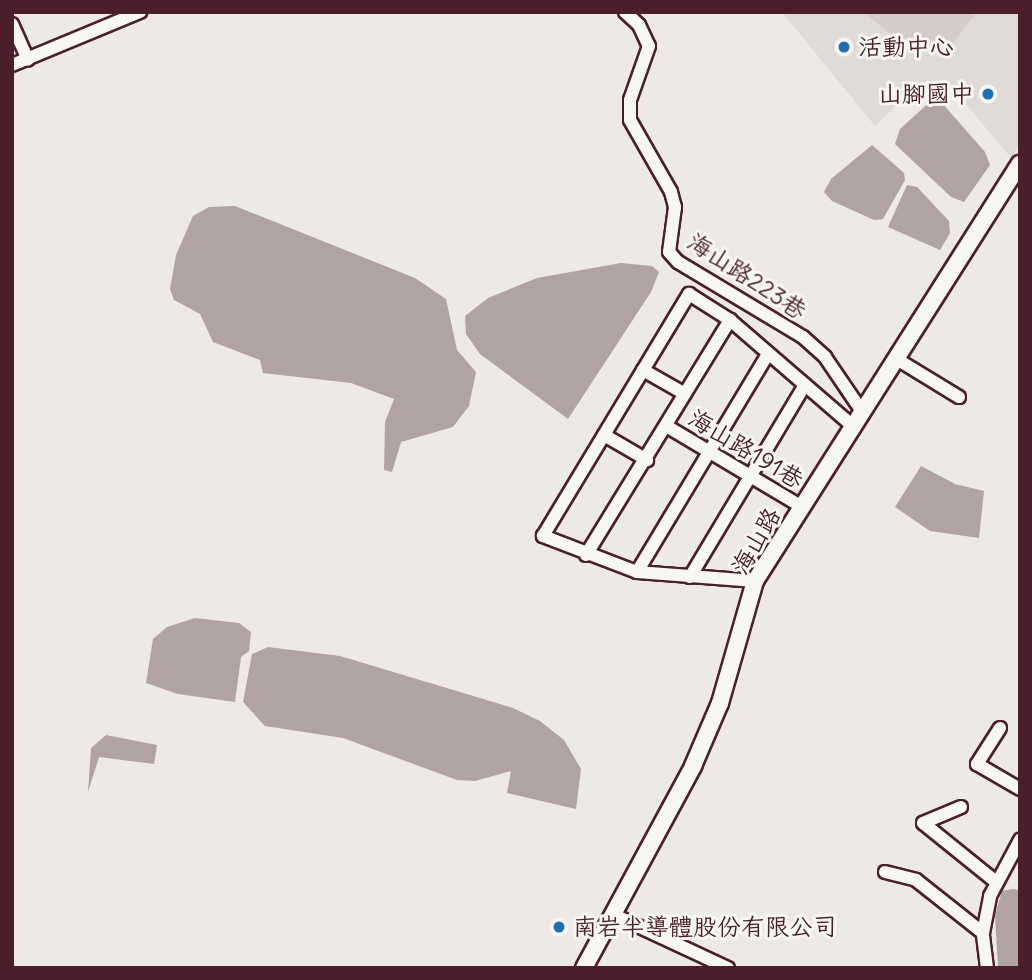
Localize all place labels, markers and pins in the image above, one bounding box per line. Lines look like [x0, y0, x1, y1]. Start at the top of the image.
place label: 活動中心 [858, 33, 954, 61]
marker: 活動中心 [836, 39, 852, 55]
place label: 山腳國中 [878, 80, 974, 108]
marker: 山腳國中 [980, 86, 996, 102]
place label: 南岩半導體股份有限公司 [573, 913, 837, 941]
marker: 南岩半導體股份有限公司 [551, 919, 567, 935]

